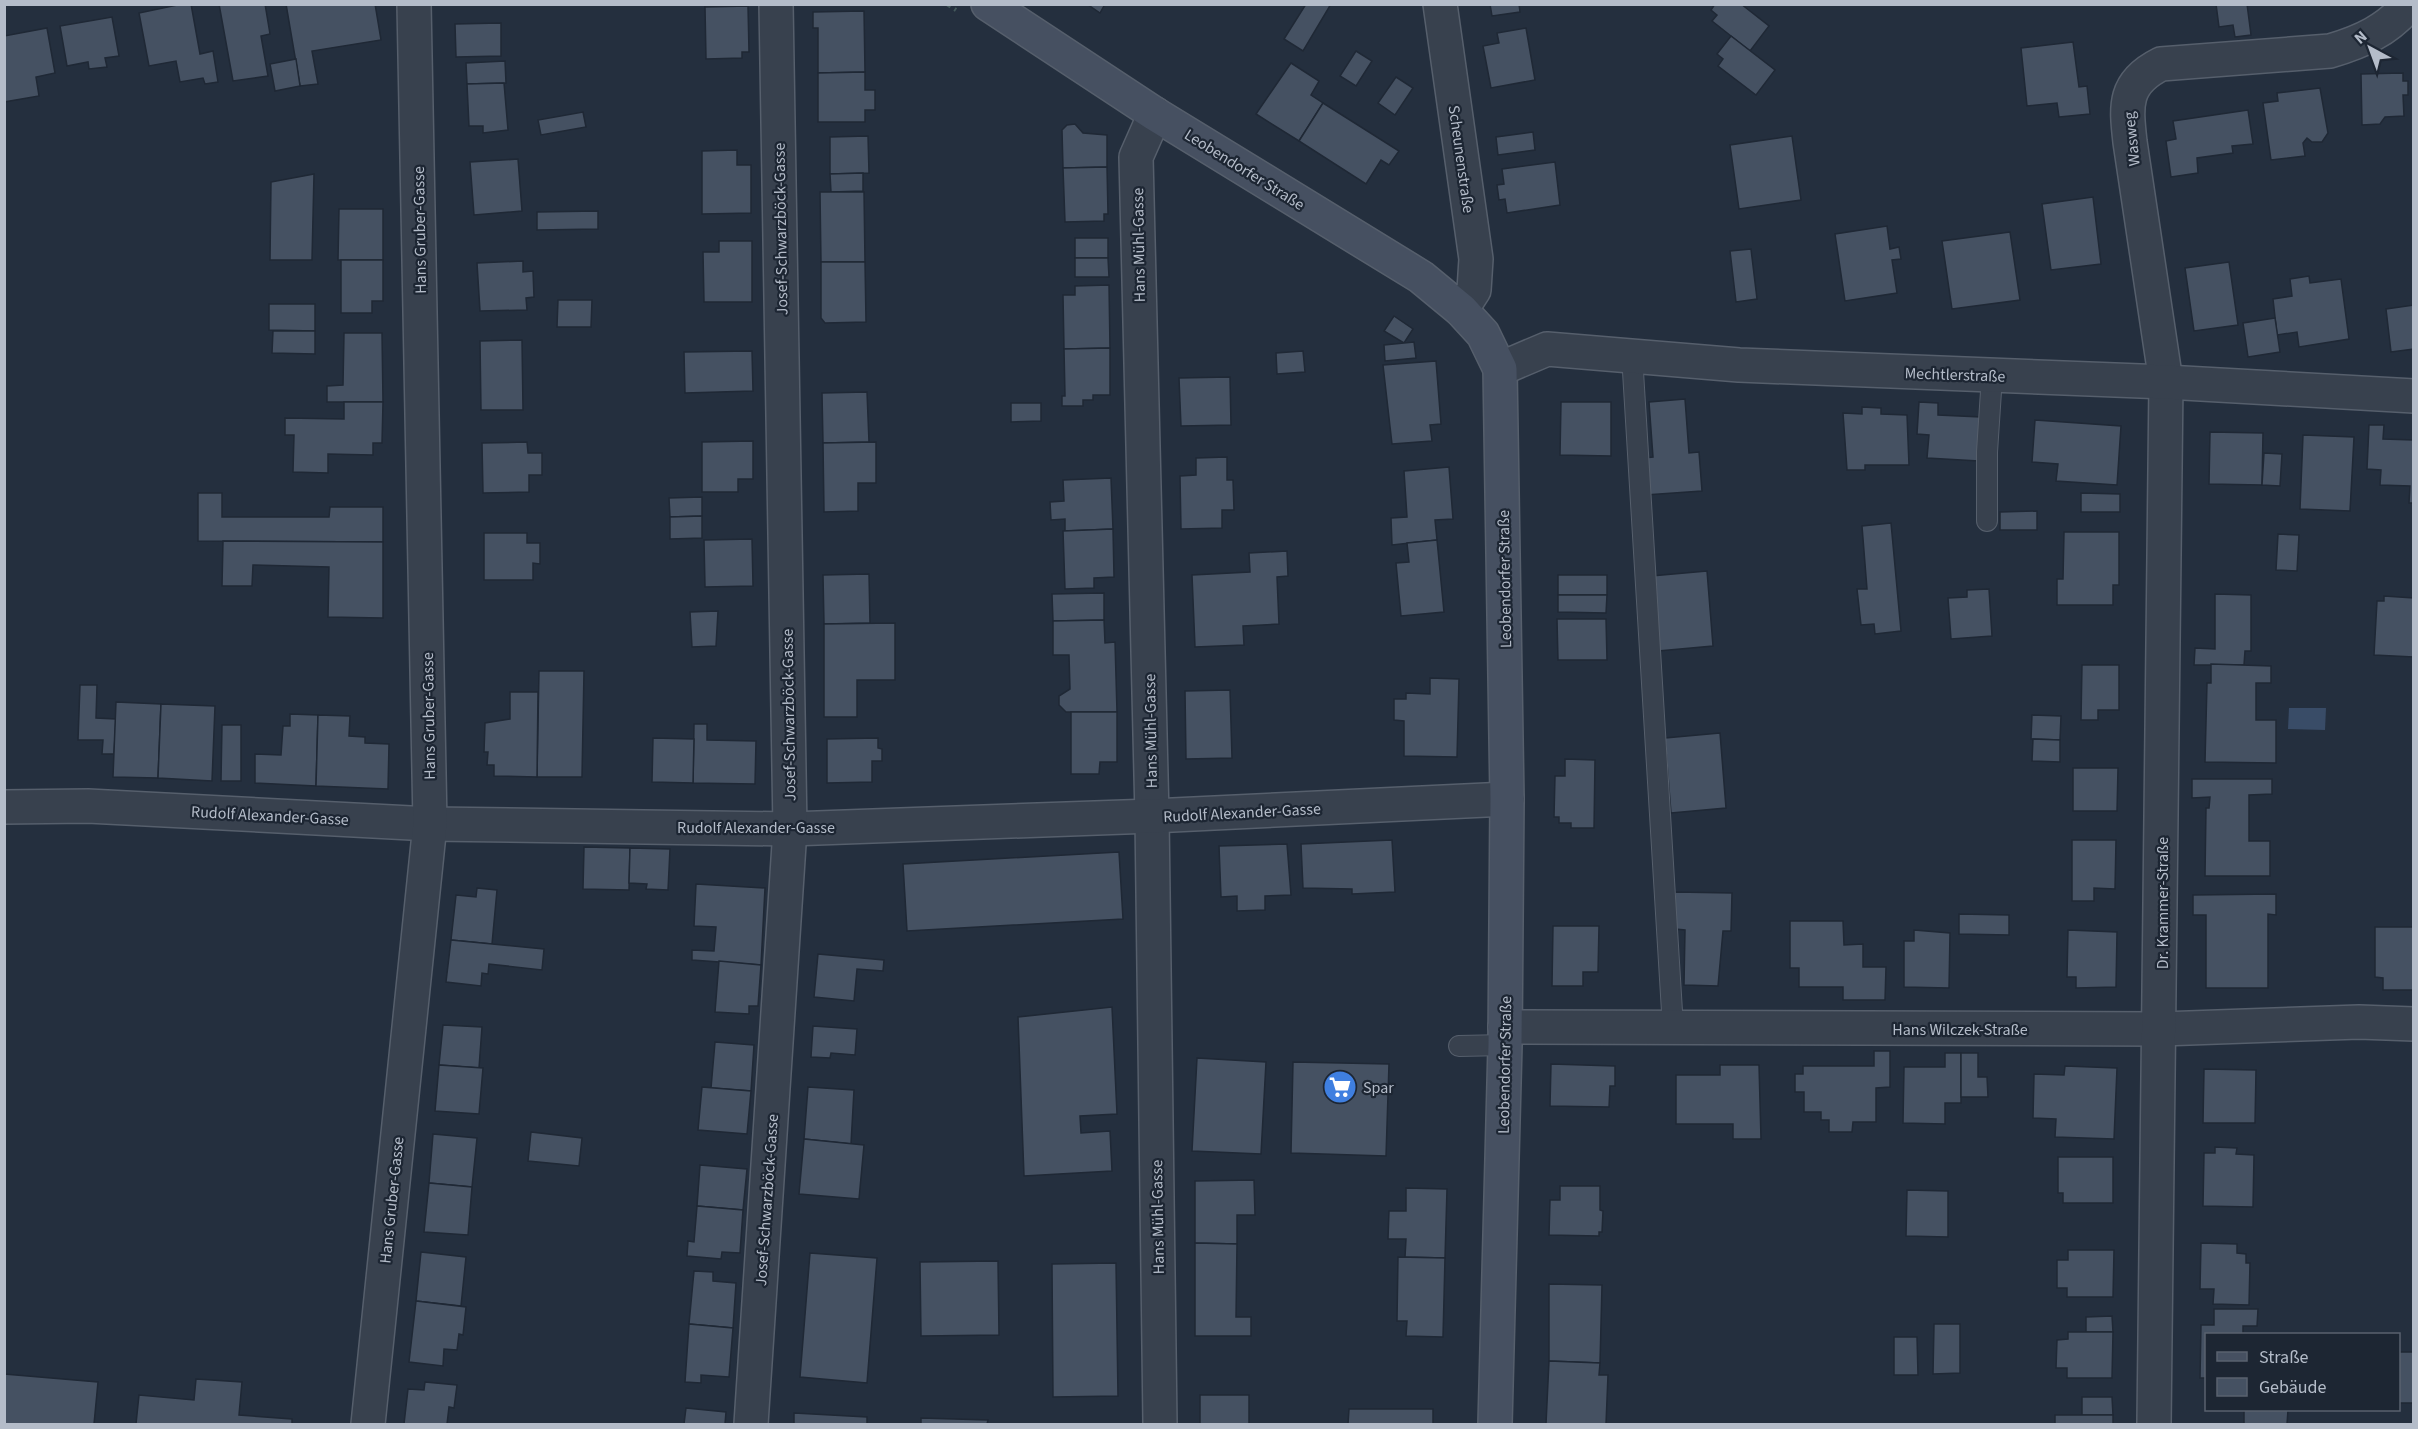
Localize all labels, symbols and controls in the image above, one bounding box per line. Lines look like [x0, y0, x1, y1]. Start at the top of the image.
north arrow [2340, 18, 2400, 78]
text: N [2350, 26, 2372, 49]
street label: Scheunenstraße [1443, 104, 1479, 215]
street label: Wasweg [2118, 111, 2146, 167]
street label: Leobendorfer Straße [1180, 124, 1309, 216]
street label: Josef-Schwarzböck-Gasse [768, 142, 794, 315]
street label: Hans Gruber-Gasse [408, 166, 432, 294]
street label: Hans Mühl-Gasse [1127, 187, 1151, 302]
street label: Mechtlerstraße [1904, 362, 2006, 388]
street label: Leobendorfer Straße [1493, 510, 1517, 648]
street label: Josef-Schwarzböck-Gasse [776, 628, 802, 801]
street label: Hans Gruber-Gasse [417, 652, 441, 780]
street label: Hans Mühl-Gasse [1139, 673, 1163, 788]
street label: Rudolf Alexander-Gasse [1163, 798, 1322, 828]
street label: Rudolf Alexander-Gasse [191, 801, 349, 831]
street label: Rudolf Alexander-Gasse [677, 817, 835, 839]
street label: Dr. Krammer-Straße [2152, 837, 2174, 969]
street label: Leobendorfer Straße [1493, 996, 1517, 1134]
street label: Hans Wilczek-Straße [1892, 1019, 2028, 1041]
supermarket icon: Spar [1322, 1069, 1358, 1105]
place label: Spar [1363, 1077, 1394, 1099]
street label: Josef-Schwarzböck-Gasse [750, 1113, 784, 1287]
street label: Hans Gruber-Gasse [374, 1135, 410, 1265]
street label: Hans Mühl-Gasse [1146, 1159, 1170, 1274]
legend [2205, 1333, 2400, 1411]
text: Straße [2259, 1345, 2309, 1370]
text: Gebäude [2259, 1375, 2327, 1400]

